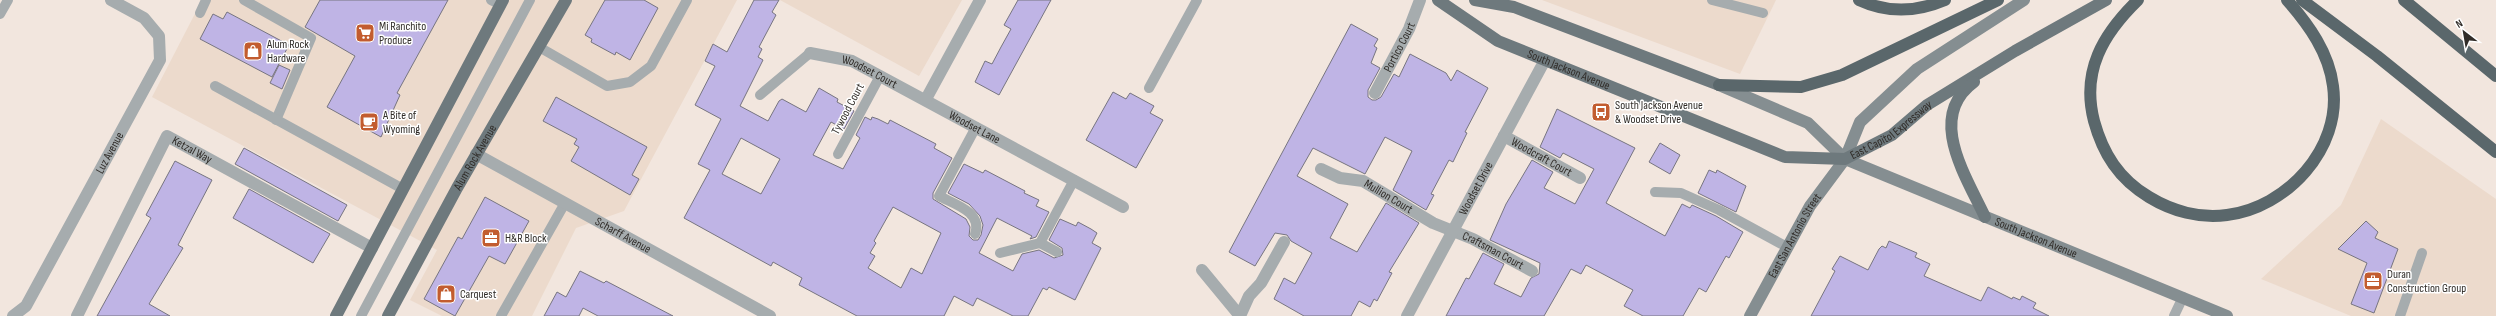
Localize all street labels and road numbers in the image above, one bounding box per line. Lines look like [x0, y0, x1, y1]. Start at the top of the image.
street label: Portico Court [1380, 20, 1418, 75]
street label: South Jackson Avenue [1525, 46, 1613, 93]
street label: Woodset Court [841, 52, 900, 92]
street label: Tywood Court [828, 81, 868, 137]
street label: East Capitol Expressway [1847, 96, 1935, 163]
street label: Woodset Lane [946, 107, 1003, 147]
street label: Alum Rock Avenue [449, 122, 500, 194]
street label: Luz Avenue [92, 129, 127, 176]
street label: Ketzal Way [170, 133, 215, 167]
street label: Woodcraft Court [1509, 134, 1575, 180]
street label: Woodset Drive [1455, 159, 1496, 218]
street label: Mullion Court [1361, 176, 1416, 217]
street label: East San Antonio Street [1765, 190, 1825, 281]
street label: Scharff Avenue [593, 214, 654, 257]
street label: South Jackson Avenue [1993, 214, 2080, 261]
street label: Craftsman Court [1460, 228, 1527, 273]

